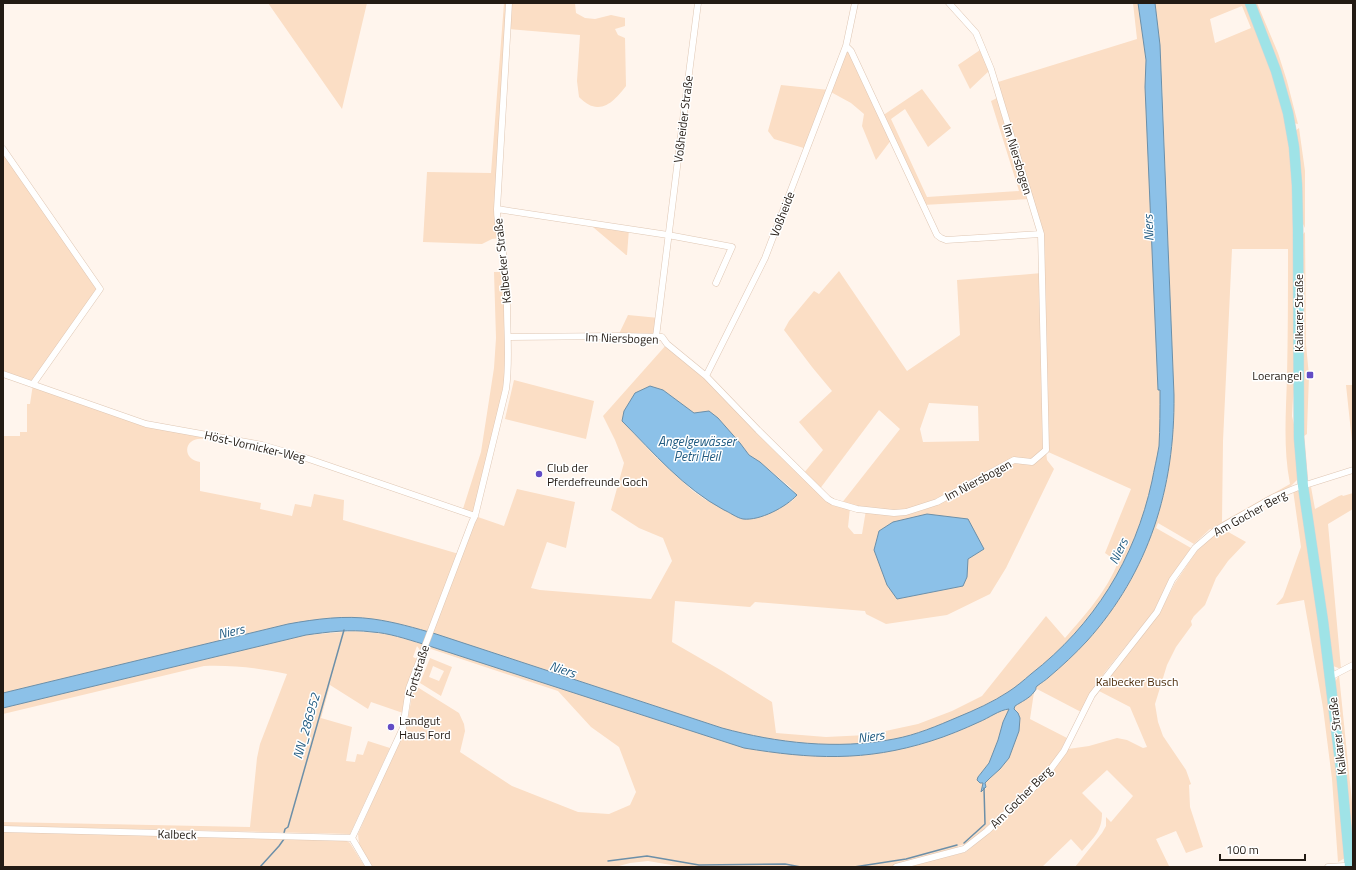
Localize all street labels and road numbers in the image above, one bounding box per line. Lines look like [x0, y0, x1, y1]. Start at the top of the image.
street label: Voßheider Straße [668, 74, 698, 164]
street label: Im Niersbogen [998, 121, 1038, 197]
street label: Voßheide [765, 188, 799, 240]
street label: Kalbecker Straße [488, 218, 516, 304]
street label: Kalkarer Straße [1289, 274, 1308, 352]
street label: Im Niersbogen [585, 327, 659, 349]
street label: Höst-Vornicker-Weg [203, 425, 307, 467]
street label: Im Niersbogen [941, 454, 1015, 506]
street label: Am Gocher Berg [1210, 485, 1290, 541]
street label: Fortstraße [400, 643, 434, 699]
street label: Kalkarer Straße [1323, 696, 1351, 776]
street label: Am Gocher Berg [985, 761, 1057, 833]
street label: Kalbeck [157, 824, 197, 844]

